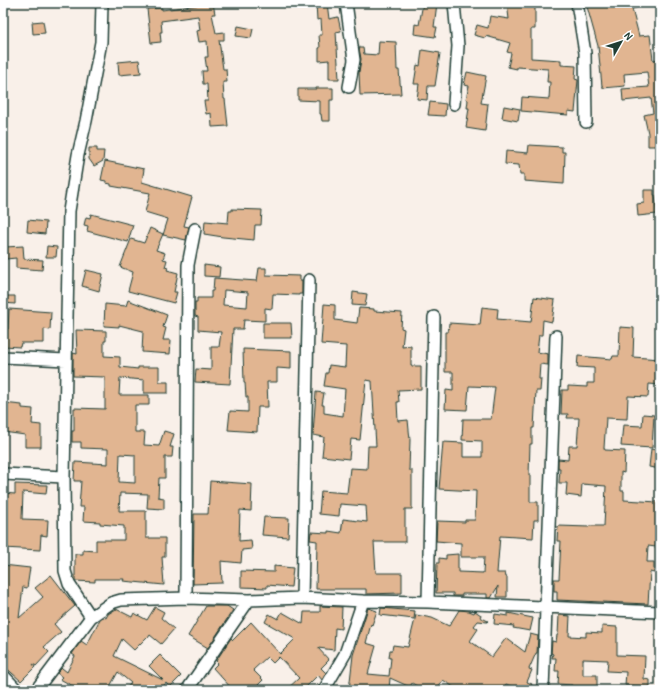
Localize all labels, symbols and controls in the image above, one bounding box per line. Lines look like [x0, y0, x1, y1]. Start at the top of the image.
north arrow [601, 22, 641, 62]
text: N [621, 29, 636, 42]

